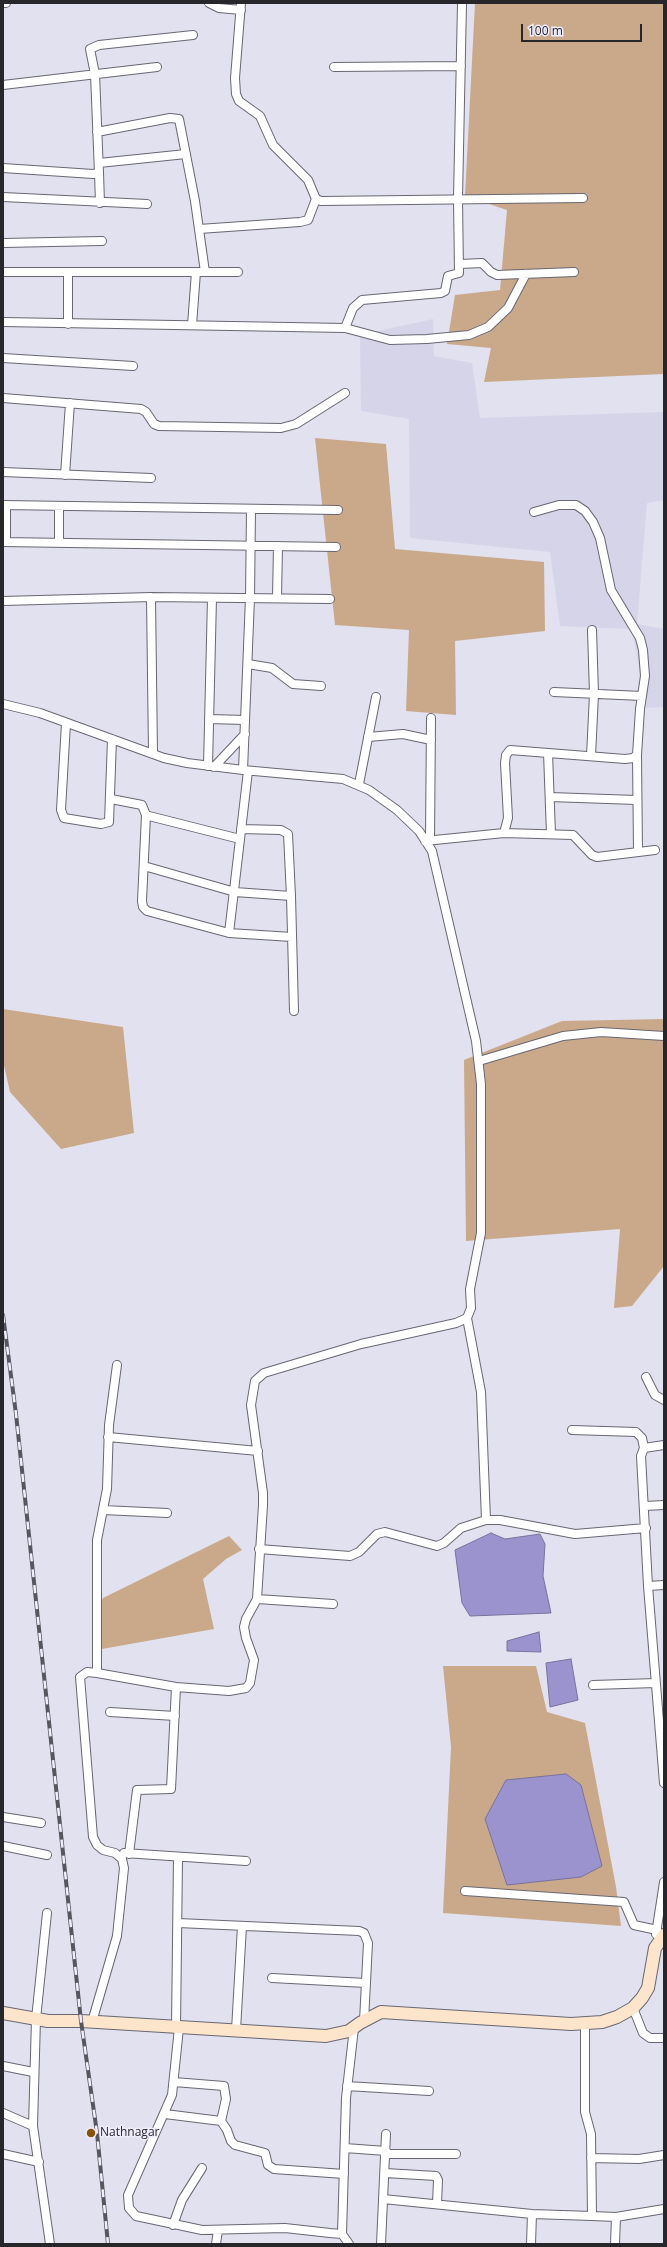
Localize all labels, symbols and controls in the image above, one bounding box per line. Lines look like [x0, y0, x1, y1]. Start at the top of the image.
scale bar [523, 16, 644, 42]
text: 100 m [528, 22, 563, 39]
place label: Nathnagar [100, 2126, 159, 2140]
marker: Nathnagar [85, 2127, 97, 2139]

